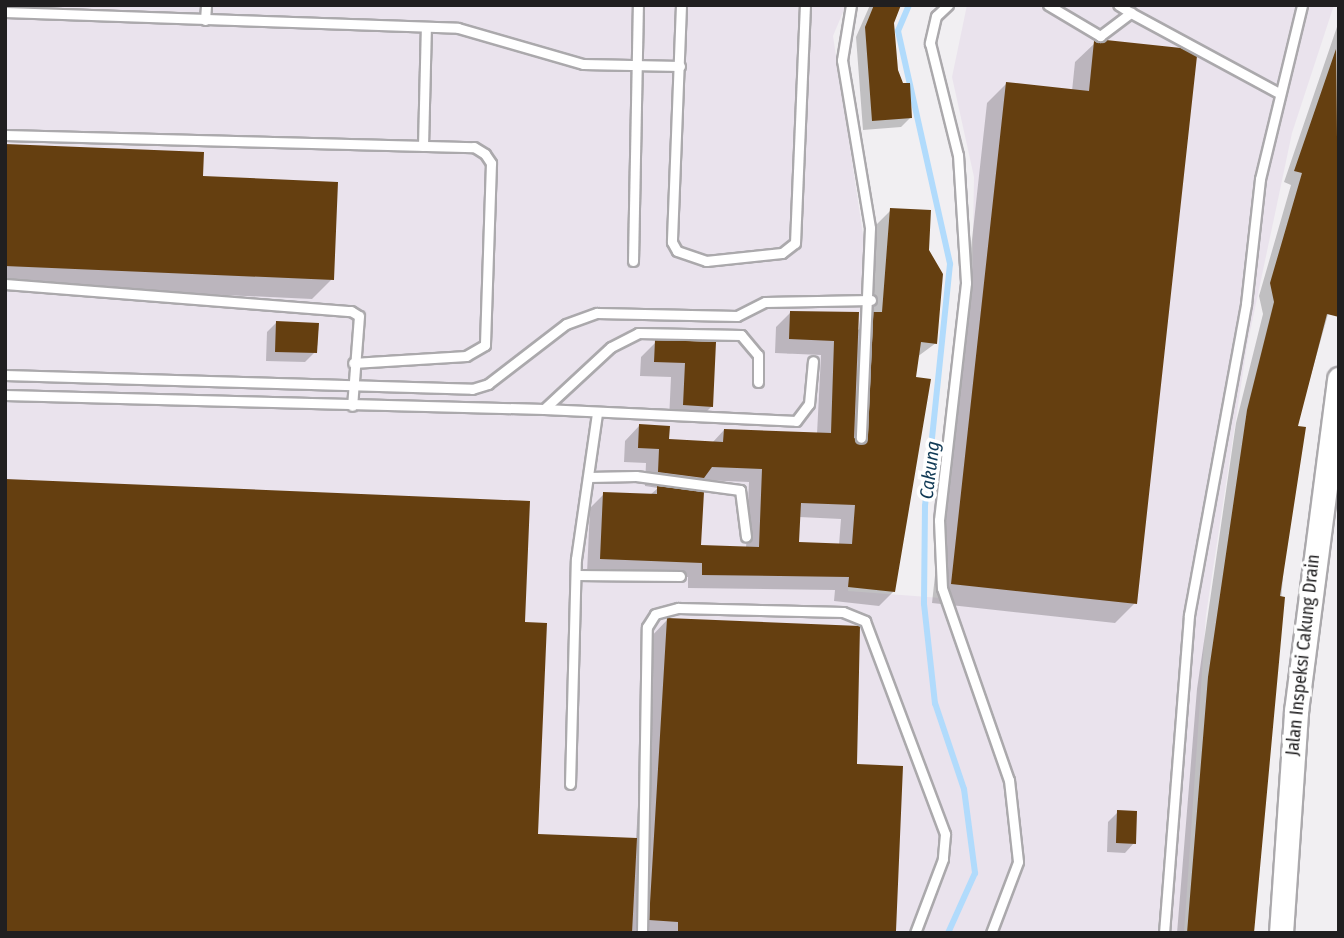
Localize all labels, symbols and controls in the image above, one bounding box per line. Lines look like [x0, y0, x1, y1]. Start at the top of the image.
water label: Cakung [915, 440, 945, 500]
street label: Jalan Inspeksi Cakung Drain [1282, 553, 1324, 757]

